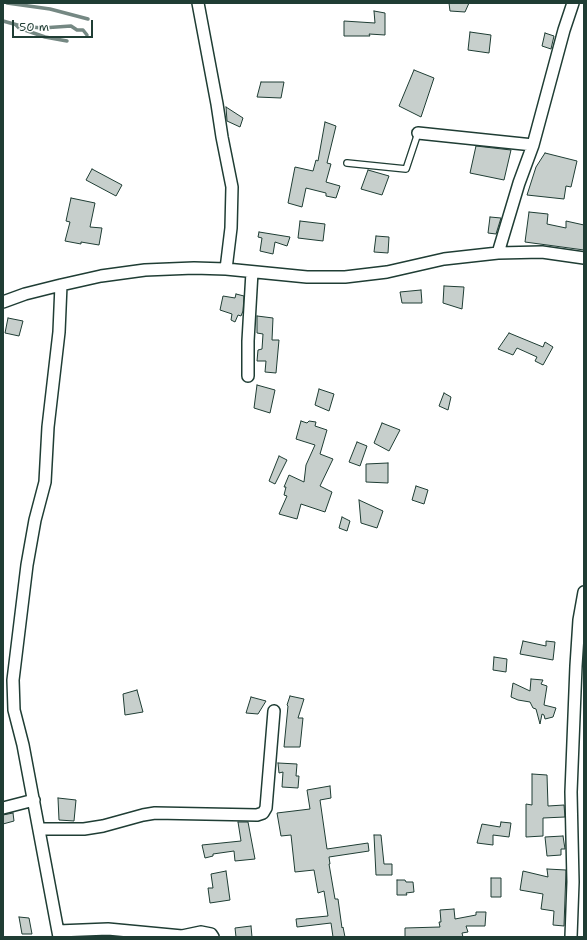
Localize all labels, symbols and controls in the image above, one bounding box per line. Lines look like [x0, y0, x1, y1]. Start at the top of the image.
scale bar [14, 12, 95, 38]
text: 50 m [19, 19, 49, 35]

